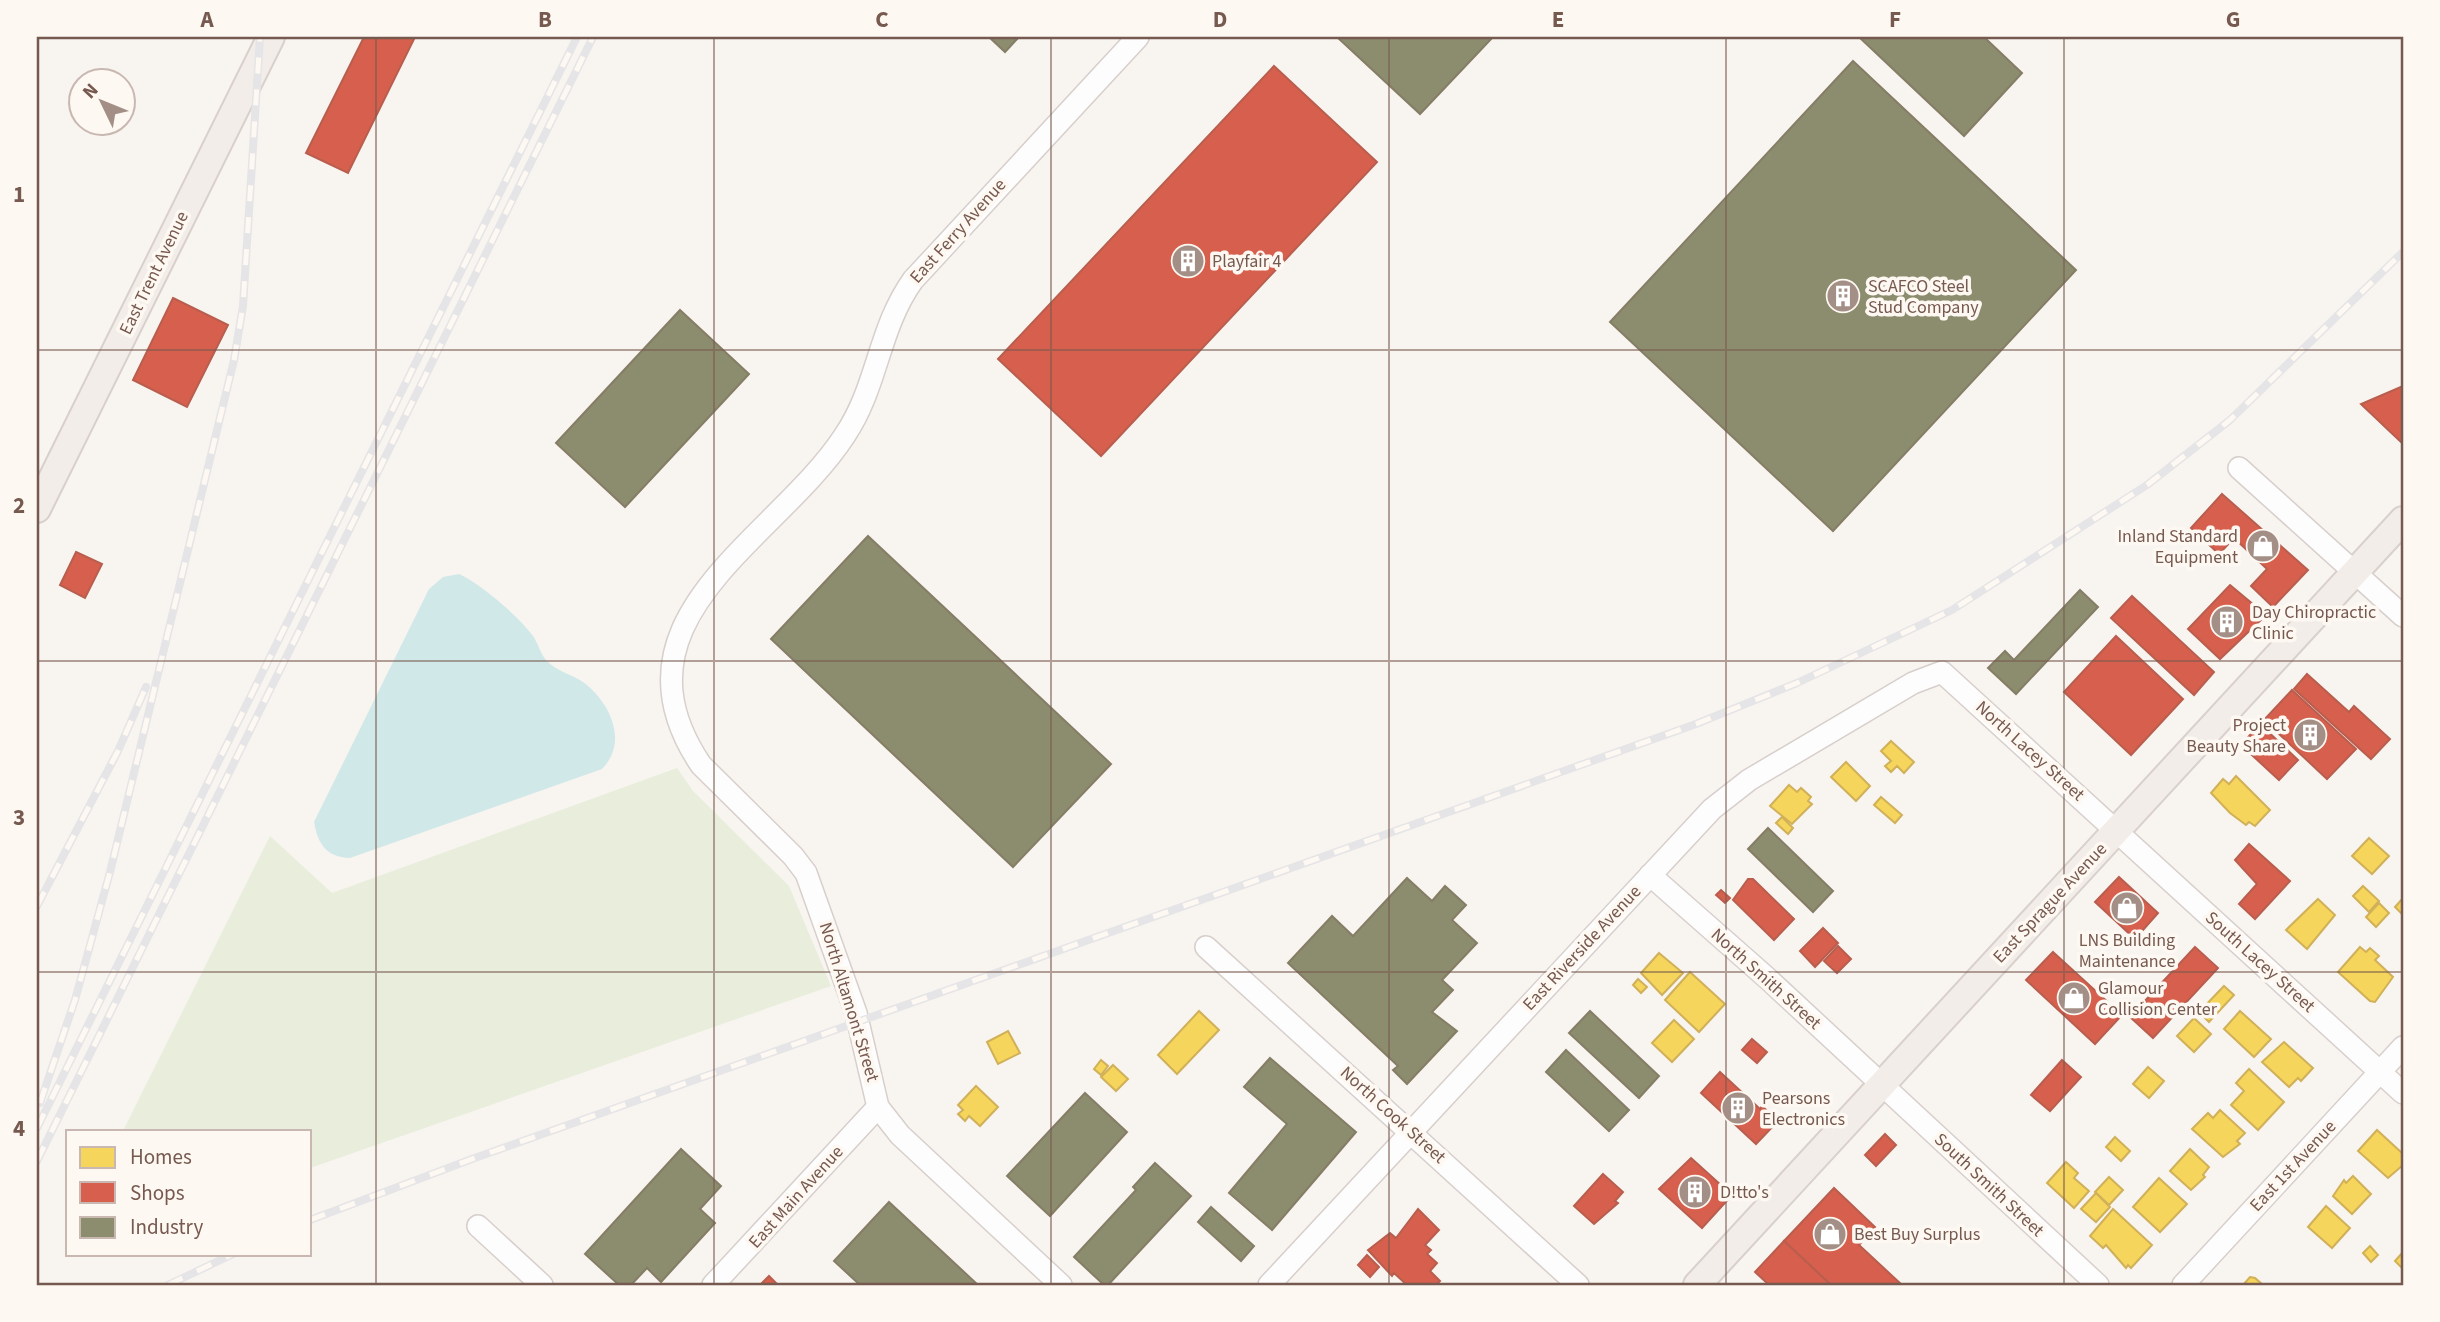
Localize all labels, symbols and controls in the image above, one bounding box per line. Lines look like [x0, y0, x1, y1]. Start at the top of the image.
text: A [199, 3, 214, 36]
text: B [538, 3, 552, 36]
text: C [875, 3, 889, 36]
text: D [1213, 3, 1227, 36]
text: E [1552, 3, 1564, 36]
text: F [1889, 3, 1901, 36]
text: G [2226, 3, 2240, 36]
north arrow [66, 66, 136, 136]
text: N [76, 78, 105, 105]
street label: East Ferry Avenue [904, 173, 1012, 289]
text: 1 [13, 178, 25, 211]
street label: East Trent Avenue [113, 207, 195, 339]
building icon: Playfair 4 [1169, 242, 1207, 280]
place label: Playfair 4 [1212, 249, 1281, 274]
place label: SCAFCO Steel Stud Company [1868, 274, 1979, 320]
building icon: SCAFCO Steel Stud Company [1824, 277, 1862, 315]
text: 2 [13, 489, 25, 522]
place label: Inland Standard Equipment [2117, 524, 2238, 570]
shop icon: Inland Standard Equipment [2244, 527, 2282, 565]
place label: Day Chiropractic Clinic [2252, 600, 2376, 646]
building icon: Day Chiropractic Clinic [2208, 603, 2246, 641]
street label: North Lacey Street [1970, 695, 2090, 807]
place label: Project Beauty Share [2186, 713, 2286, 759]
building icon: Project Beauty Share [2291, 716, 2329, 754]
text: 3 [13, 801, 25, 834]
street label: East Sprague Avenue [1987, 837, 2113, 969]
street label: East Riverside Avenue [1517, 880, 1647, 1016]
shop icon: LNS Building Maintenance [2108, 889, 2146, 927]
street label: South Lacey Street [2199, 906, 2321, 1018]
street label: North Altamont Street [813, 919, 885, 1085]
street label: North Smith Street [1705, 923, 1827, 1035]
place label: LNS Building Maintenance [2079, 928, 2175, 974]
place label: Glamour Collision Center [2098, 976, 2218, 1022]
shop icon: Glamour Collision Center [2055, 979, 2093, 1017]
street label: North Cook Street [1335, 1061, 1451, 1169]
place label: Pearsons Electronics [1762, 1086, 1845, 1132]
building icon: Pearsons Electronics [1719, 1089, 1757, 1127]
text: 4 [13, 1112, 25, 1145]
street label: East 1st Avenue [2244, 1115, 2342, 1217]
street label: South Smith Street [1928, 1127, 2050, 1243]
legend [66, 1130, 312, 1256]
street label: East Main Avenue [743, 1140, 849, 1254]
text: Homes [130, 1142, 192, 1172]
building icon: D!tto's [1676, 1173, 1714, 1211]
text: Shops [130, 1178, 185, 1208]
place label: D!tto's [1720, 1180, 1769, 1205]
text: Industry [130, 1212, 203, 1242]
shop icon: Best Buy Surplus [1811, 1215, 1849, 1253]
place label: Best Buy Surplus [1854, 1222, 1980, 1247]

